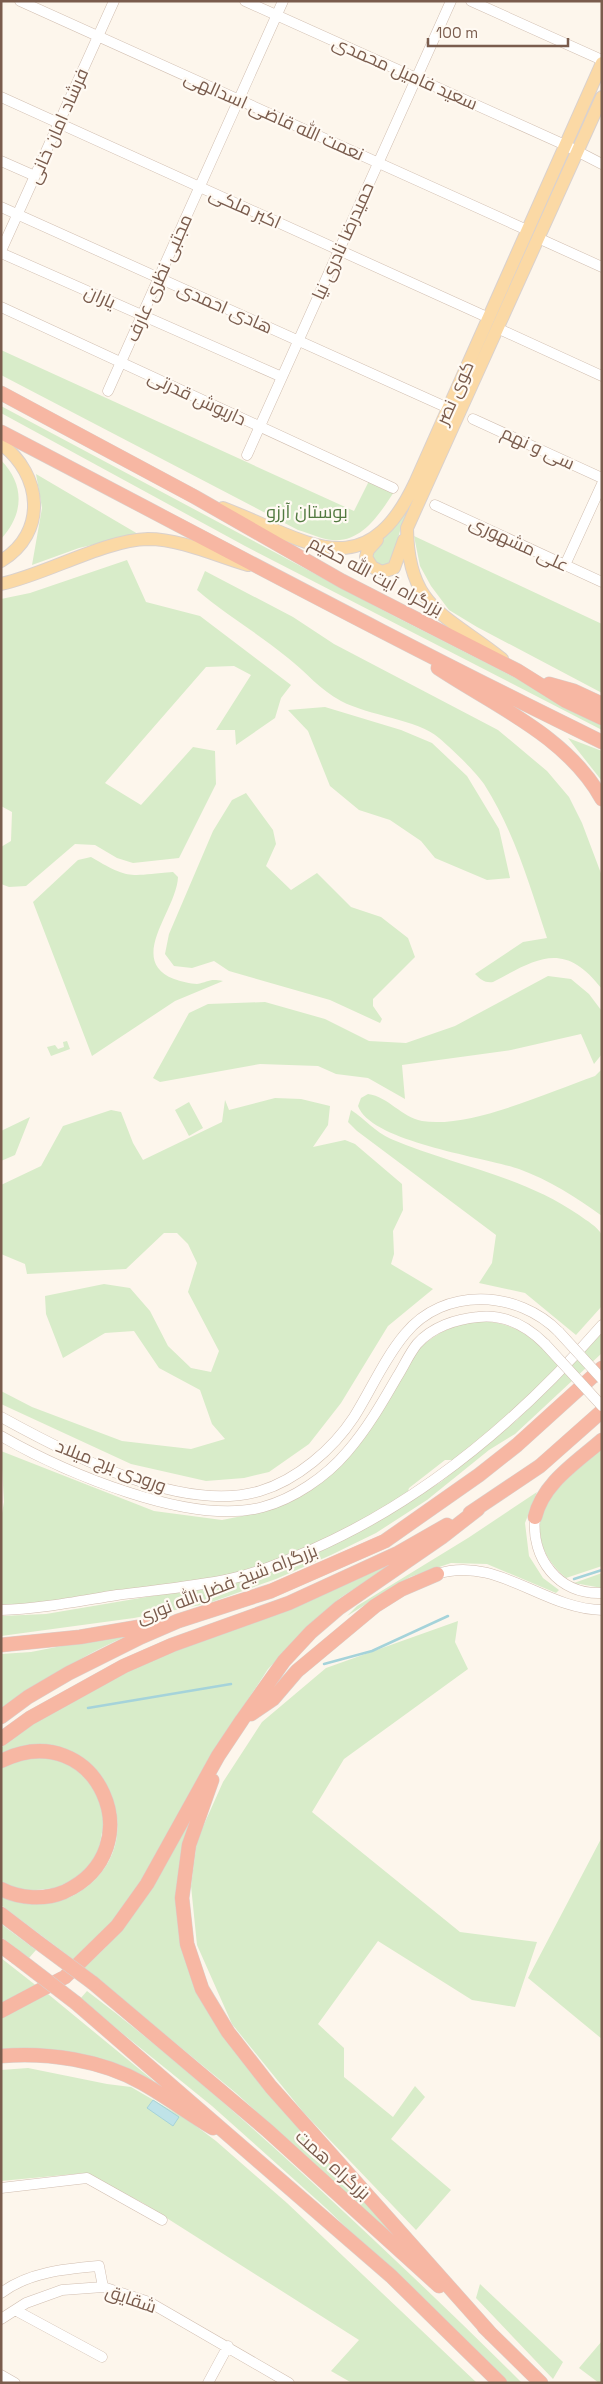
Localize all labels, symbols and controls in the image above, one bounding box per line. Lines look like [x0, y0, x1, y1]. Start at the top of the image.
scale bar [428, 15, 568, 47]
text: 100 m [436, 23, 478, 42]
street label: سعید فامیل محمدی [329, 30, 481, 115]
street label: فرشاد امان خانی [22, 64, 93, 187]
street label: نعمت الله قاضی اسدالهی [181, 65, 368, 166]
street label: حمیدرضا نادری نیا [306, 178, 379, 303]
street label: اکبر ملکی [206, 182, 285, 234]
street label: مجتبی نظری عارف [120, 210, 197, 345]
street label: هادی احمدی [174, 276, 276, 339]
street label: یاران [81, 280, 120, 314]
street label: کوی نصر [430, 357, 479, 429]
street label: داریوش قدرتی [144, 365, 250, 430]
street label: سی و نهم [497, 421, 579, 475]
park label: بوستان آرزو [266, 500, 348, 523]
street label: علی مشهوری [466, 511, 573, 577]
street label: بزرگراه آیت الله حکیم [305, 530, 447, 622]
street label: ورودی برج میلاد [52, 1434, 170, 1498]
street label: بزرگراه شیخ فضل‌الله نوری [133, 1538, 321, 1630]
street label: بزرگراه همت [291, 2125, 376, 2205]
street label: شقایق [102, 2279, 160, 2319]

